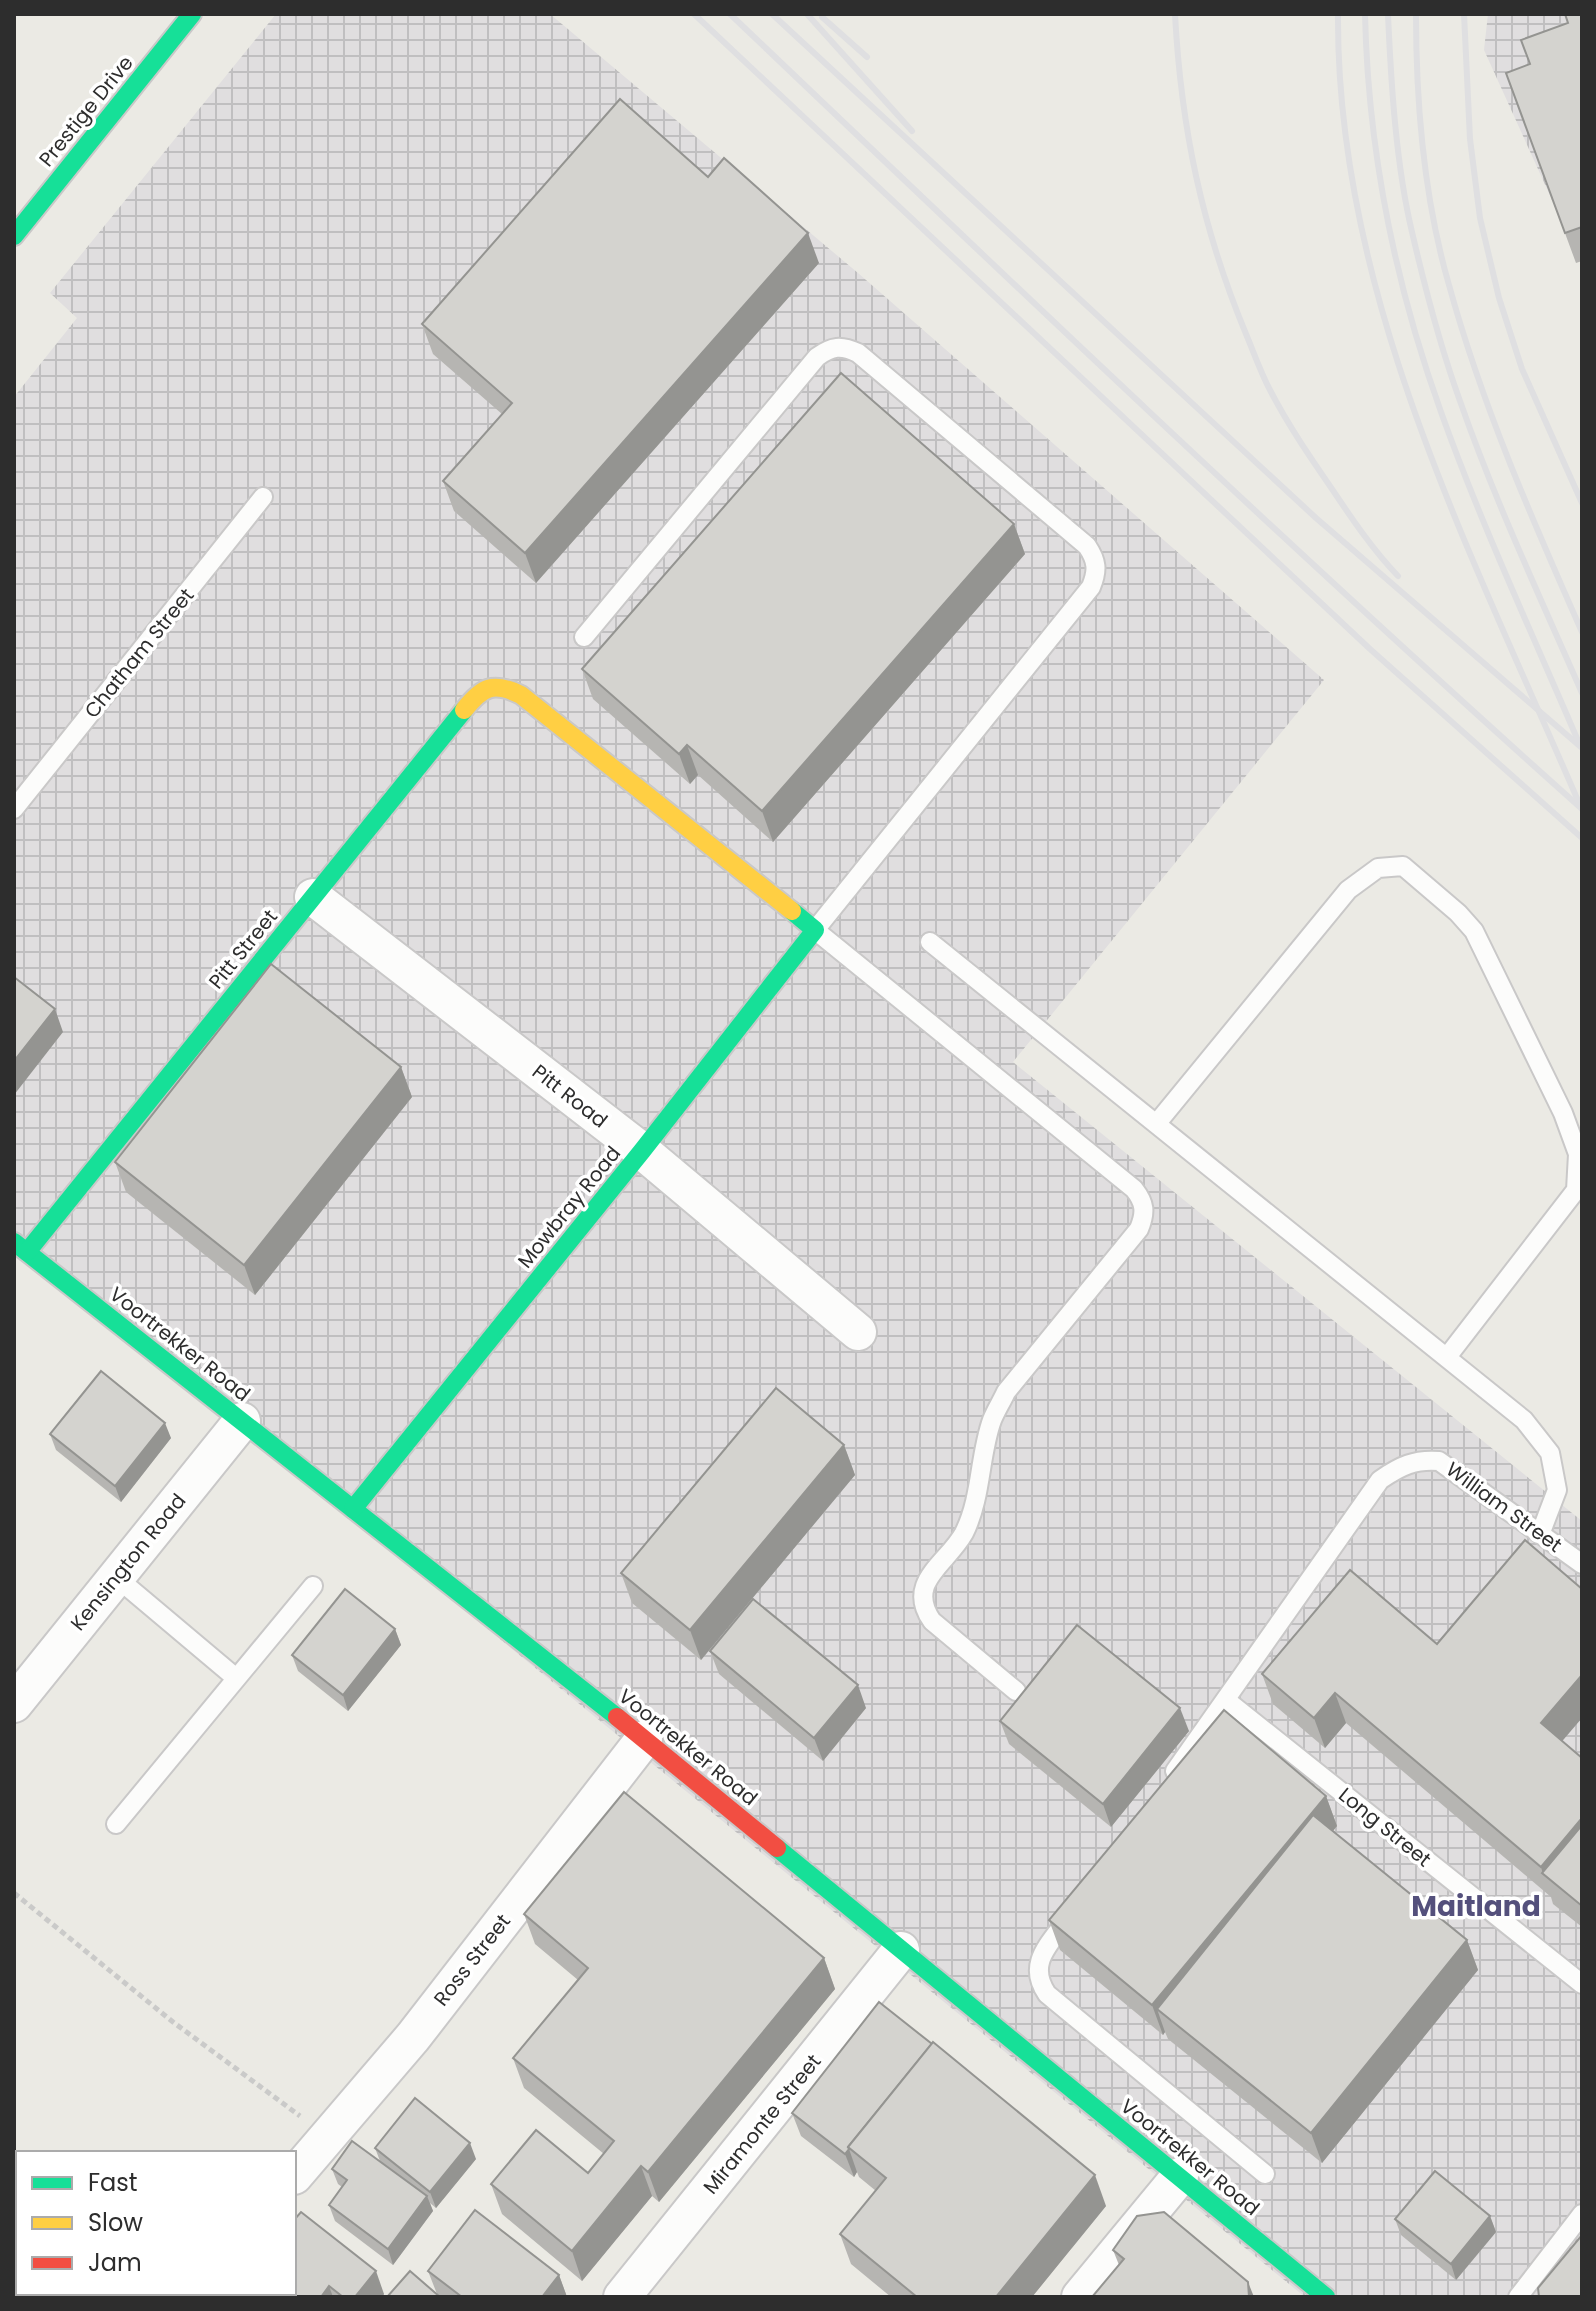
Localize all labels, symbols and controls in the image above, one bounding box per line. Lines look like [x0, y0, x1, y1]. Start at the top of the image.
street label: Prestige Drive [32, 50, 140, 172]
street label: Chatham Street [78, 582, 200, 724]
street label: Pitt Street [202, 903, 284, 995]
street label: Pitt Road [527, 1058, 613, 1134]
street label: Mowbray Road [511, 1140, 627, 1274]
street label: Voortrekker Road [104, 1280, 256, 1408]
street label: William Street [1440, 1455, 1568, 1559]
street label: Kensington Road [64, 1487, 192, 1637]
street label: Voortrekker Road [613, 1682, 763, 1812]
street label: Long Street [1333, 1781, 1437, 1873]
district label: Maitland [1411, 1887, 1541, 1926]
street label: Ross Street [427, 1908, 517, 2012]
street label: Miramonte Street [697, 2048, 827, 2200]
street label: Voortrekker Road [1115, 2092, 1265, 2222]
legend [16, 2151, 296, 2295]
text: Fast [88, 2166, 138, 2199]
text: Slow [88, 2206, 143, 2239]
text: Jam [88, 2246, 142, 2279]

